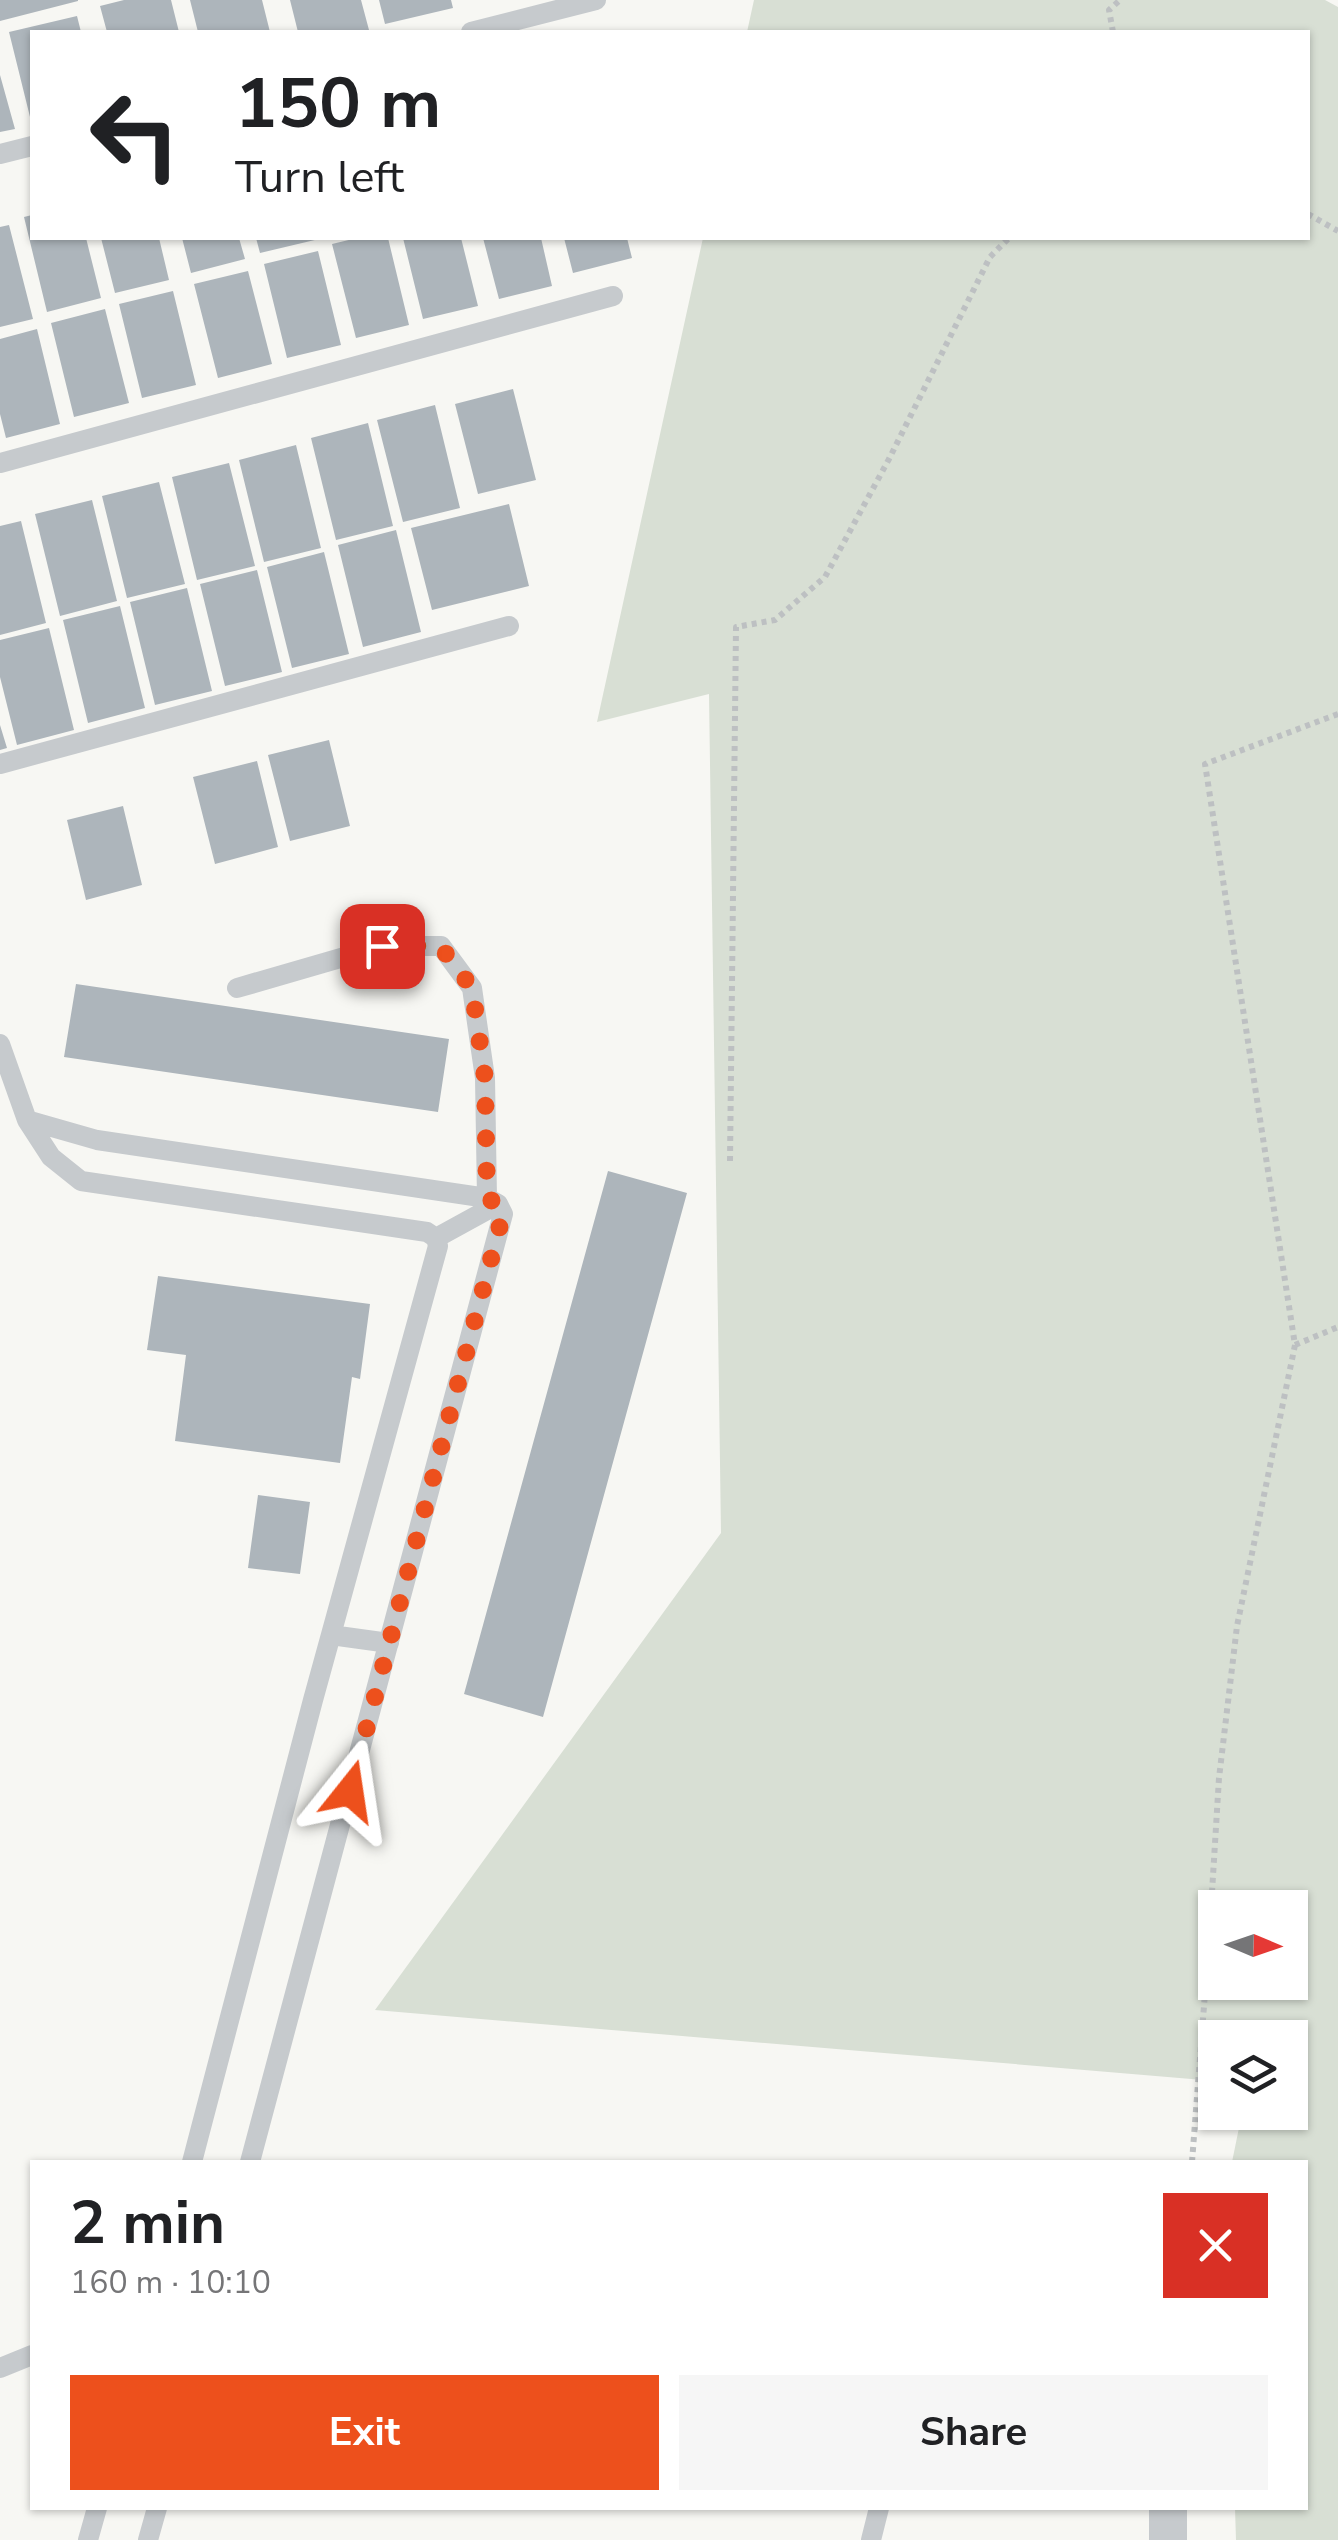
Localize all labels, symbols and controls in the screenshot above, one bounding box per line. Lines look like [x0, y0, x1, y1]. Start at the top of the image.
text: 150 m [235, 56, 441, 152]
icon: left [70, 70, 200, 200]
text: Turn left [235, 147, 404, 208]
pin [340, 904, 425, 989]
icon: arrive [355, 919, 410, 974]
position arrow [298, 1739, 402, 1843]
north arrow [1198, 1890, 1308, 2000]
map controls [1198, 1890, 1308, 2130]
button: layers [1198, 2020, 1308, 2130]
text: 2 min [70, 2182, 225, 2264]
button: close [1163, 2193, 1268, 2298]
text: 160 m · 10:10 [70, 2261, 271, 2304]
button: Exit [70, 2375, 659, 2490]
button: Share [679, 2375, 1268, 2490]

